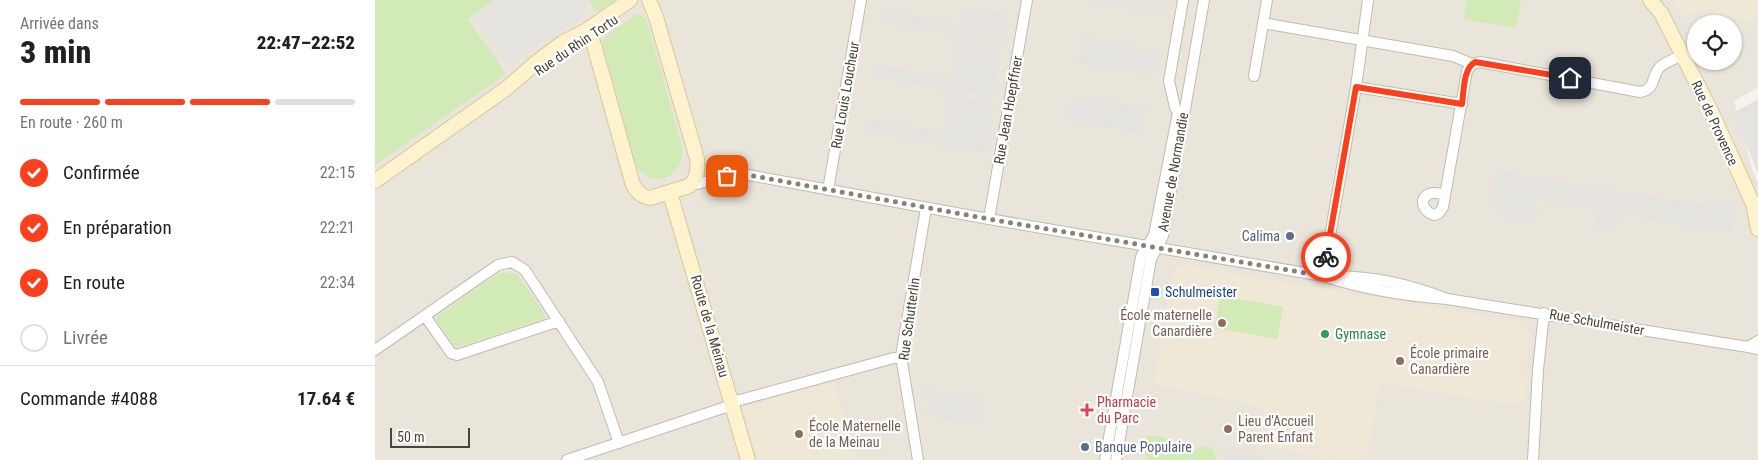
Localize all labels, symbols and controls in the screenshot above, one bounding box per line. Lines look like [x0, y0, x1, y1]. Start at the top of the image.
street label: Rue du Rhin Tortu [531, 11, 621, 79]
text: Arrivée dans [20, 14, 99, 33]
map controls [1687, 15, 1742, 70]
button: locate [1687, 15, 1742, 70]
text: 22:47–22:52 [257, 31, 355, 54]
text: 3 min [20, 33, 91, 71]
street label: Rue Louis Loucheur [828, 40, 862, 150]
street label: Rue Jean Hoepffner [991, 55, 1025, 165]
pin [1549, 57, 1591, 99]
icon: home [1556, 64, 1584, 92]
street label: Rue de Provence [1688, 78, 1742, 168]
street label: Avenue de Normandie [1155, 111, 1191, 233]
text: En route · 260 m [20, 113, 123, 132]
pin [706, 155, 748, 197]
icon: check [20, 159, 48, 187]
text: Confirmée [63, 161, 140, 184]
icon: bag [713, 162, 741, 190]
text: 22:15 [320, 163, 355, 182]
icon: check [20, 214, 48, 242]
text: En préparation [63, 216, 172, 239]
text: 22:21 [320, 218, 355, 237]
place label: Calima [1242, 228, 1280, 244]
marker: Calima [1284, 230, 1296, 242]
courier [1301, 232, 1351, 282]
icon: bike [1312, 243, 1340, 271]
icon: check [20, 269, 48, 297]
text: En route [63, 271, 125, 294]
text: 22:34 [320, 273, 355, 292]
street label: Route de la Meinau [688, 273, 732, 379]
street label: Rue Schutterlin [895, 277, 923, 361]
place label: Schulmeister [1165, 284, 1237, 300]
marker: Schulmeister [1149, 286, 1161, 298]
place label: École maternelle Canardière [1120, 306, 1212, 339]
street label: Rue Schulmeister [1548, 306, 1646, 338]
marker: École maternelle Canardière [1216, 317, 1228, 329]
text: Livrée [63, 326, 108, 349]
place label: Gymnase [1335, 326, 1387, 342]
marker: Gymnase [1319, 328, 1331, 340]
place label: École primaire Canardière [1410, 344, 1489, 377]
marker: École primaire Canardière [1394, 355, 1406, 367]
text: Commande #4088 [20, 387, 158, 410]
text: 17.64 € [297, 387, 355, 410]
place label: Pharmacie du Parc [1097, 394, 1156, 426]
marker: Pharmacie du Parc [1081, 404, 1093, 416]
place label: Lieu d'Accueil Parent Enfant [1238, 413, 1314, 445]
place label: École Maternelle de la Meinau [809, 417, 901, 450]
marker: Lieu d'Accueil Parent Enfant [1222, 423, 1234, 435]
scale bar [390, 425, 470, 448]
marker: École Maternelle de la Meinau [793, 428, 805, 440]
text: 50 m [397, 429, 425, 445]
place label: Banque Populaire [1095, 439, 1192, 455]
marker: Banque Populaire [1079, 441, 1091, 453]

